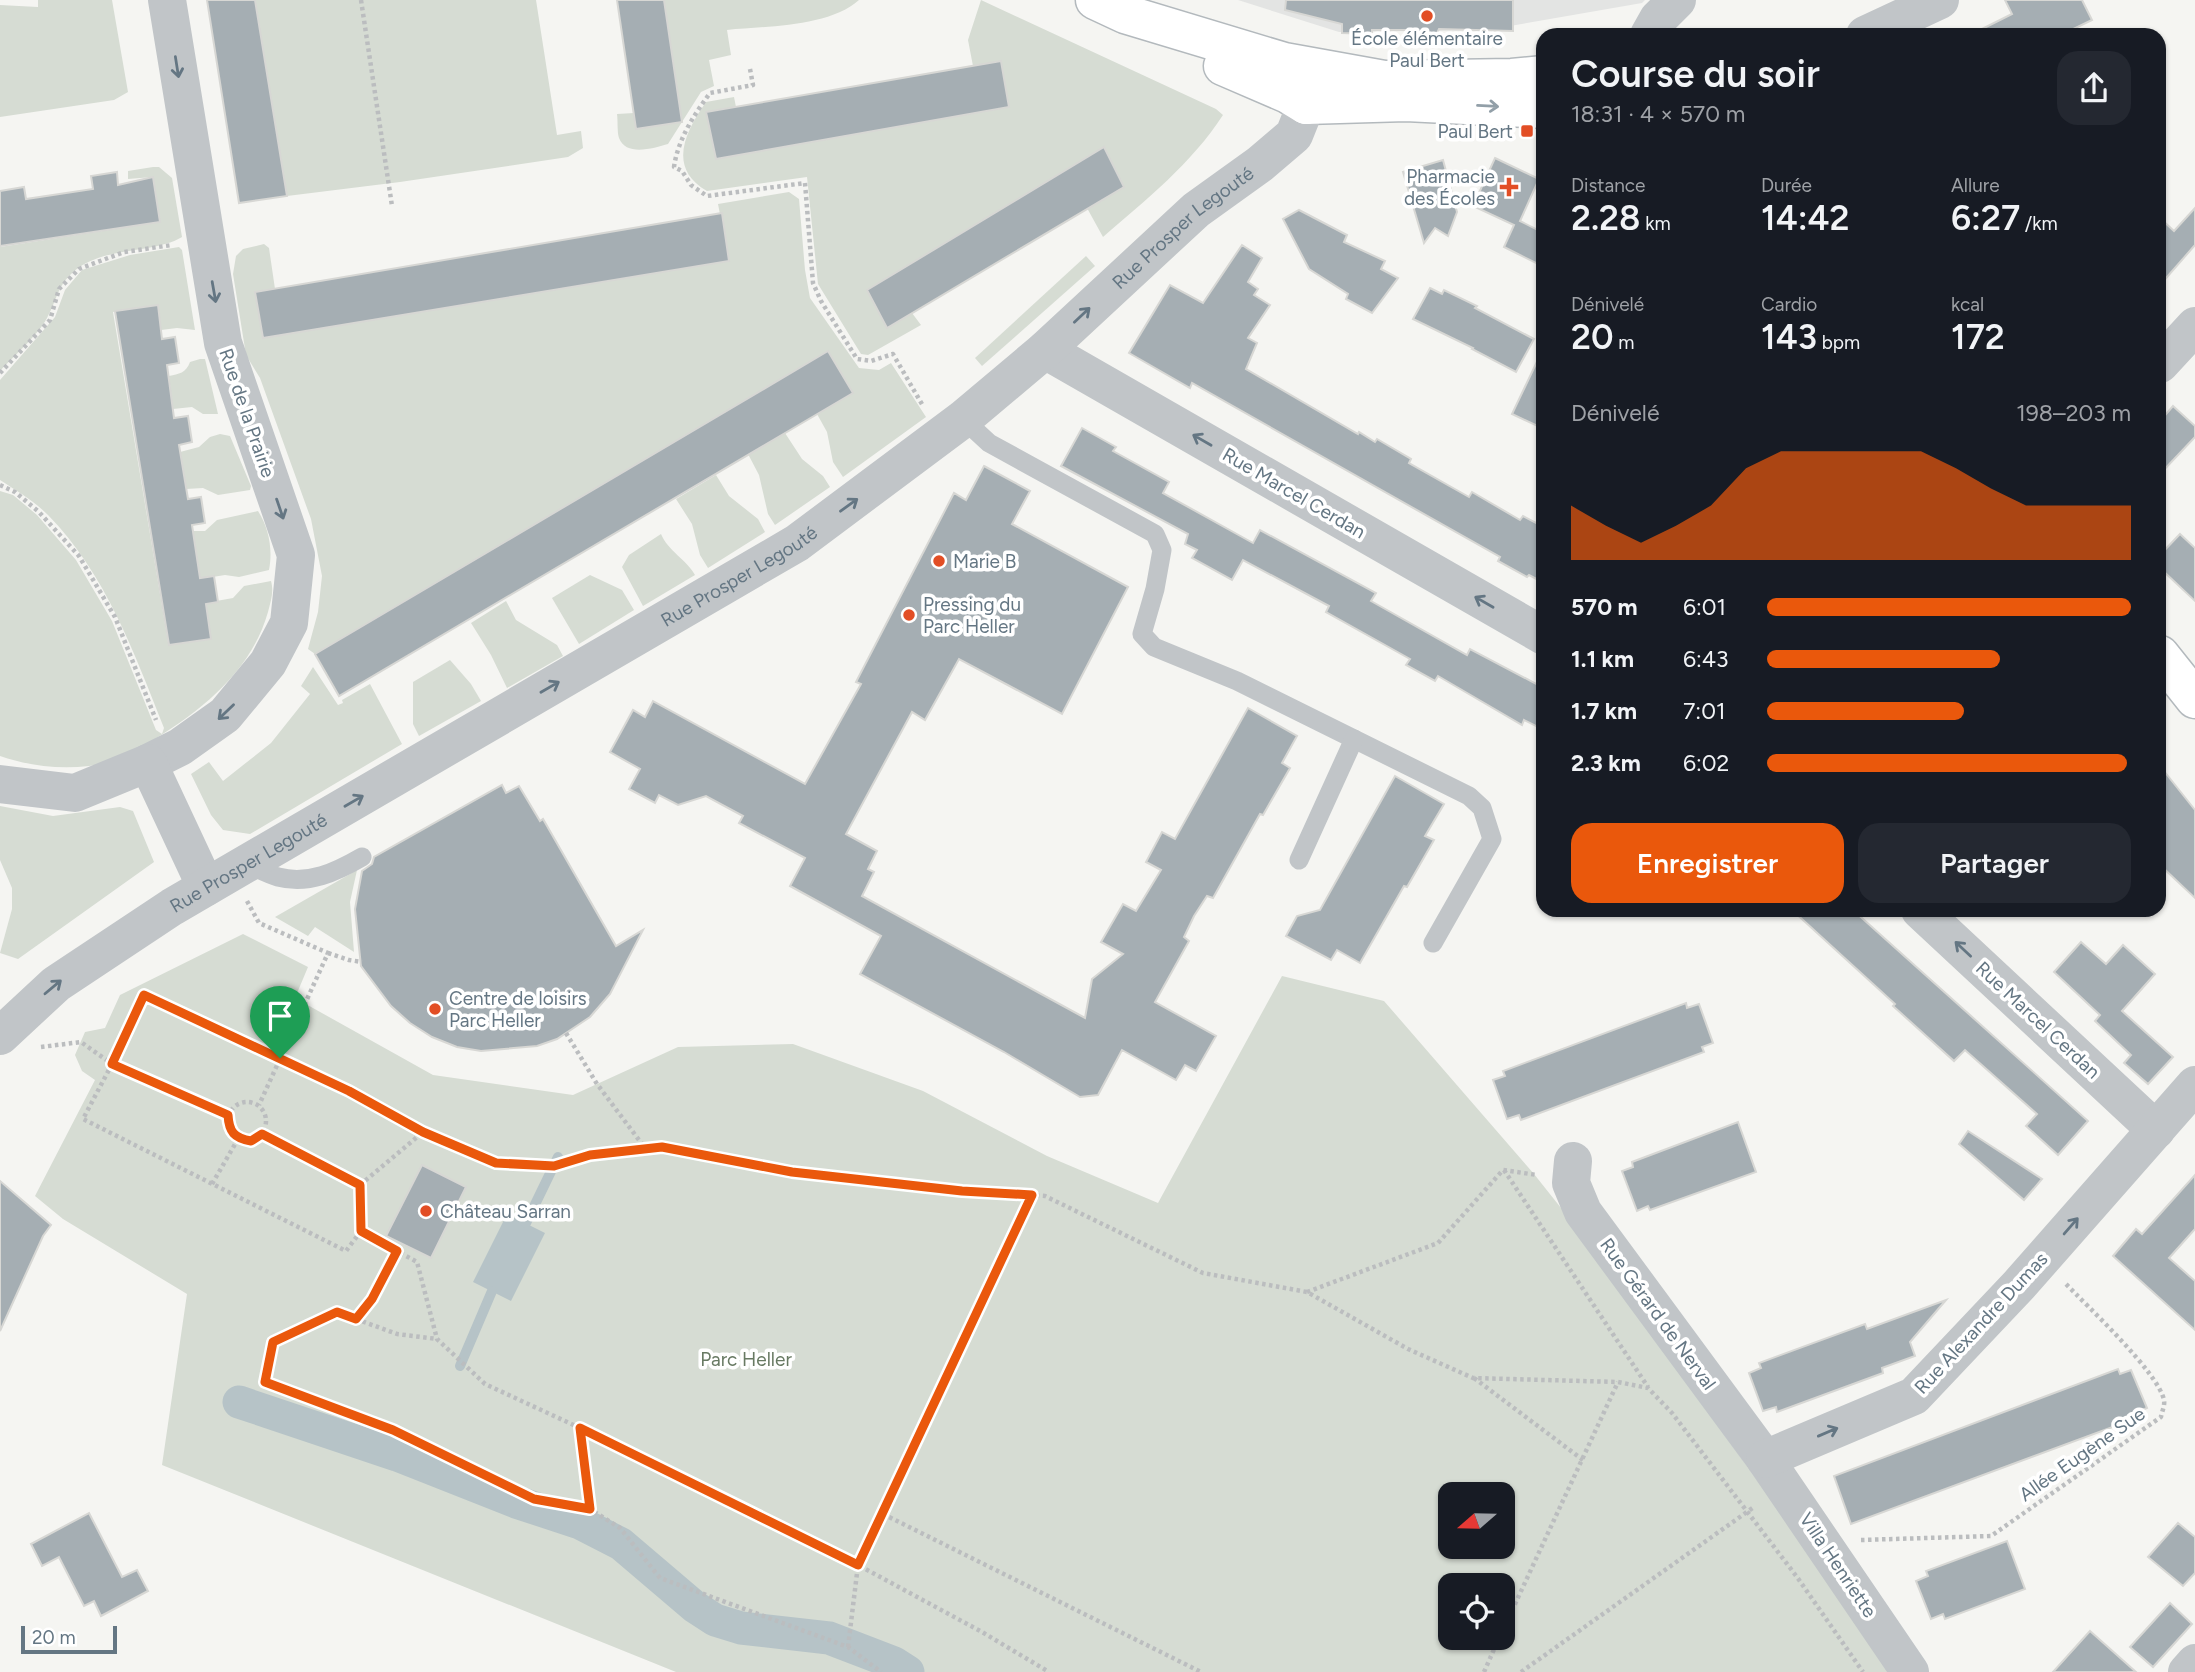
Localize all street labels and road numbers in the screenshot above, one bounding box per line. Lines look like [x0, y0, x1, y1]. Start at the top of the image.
street label: Rue Prosper Legouté [1107, 161, 1258, 293]
street label: Rue de la Prairie [214, 345, 280, 481]
street label: Rue Marcel Cerdan [1218, 443, 1370, 543]
street label: Rue Prosper Legouté [656, 521, 822, 631]
street label: Rue Prosper Legouté [166, 808, 331, 917]
street label: Rue Marcel Cerdan [1971, 957, 2105, 1083]
street label: Rue Gérard de Nerval [1595, 1234, 1721, 1394]
street label: Rue Alexandre Dumas [1909, 1247, 2053, 1399]
street label: Allée Eugène Sue [2015, 1402, 2149, 1506]
street label: Villa Henriette [1795, 1508, 1881, 1622]

